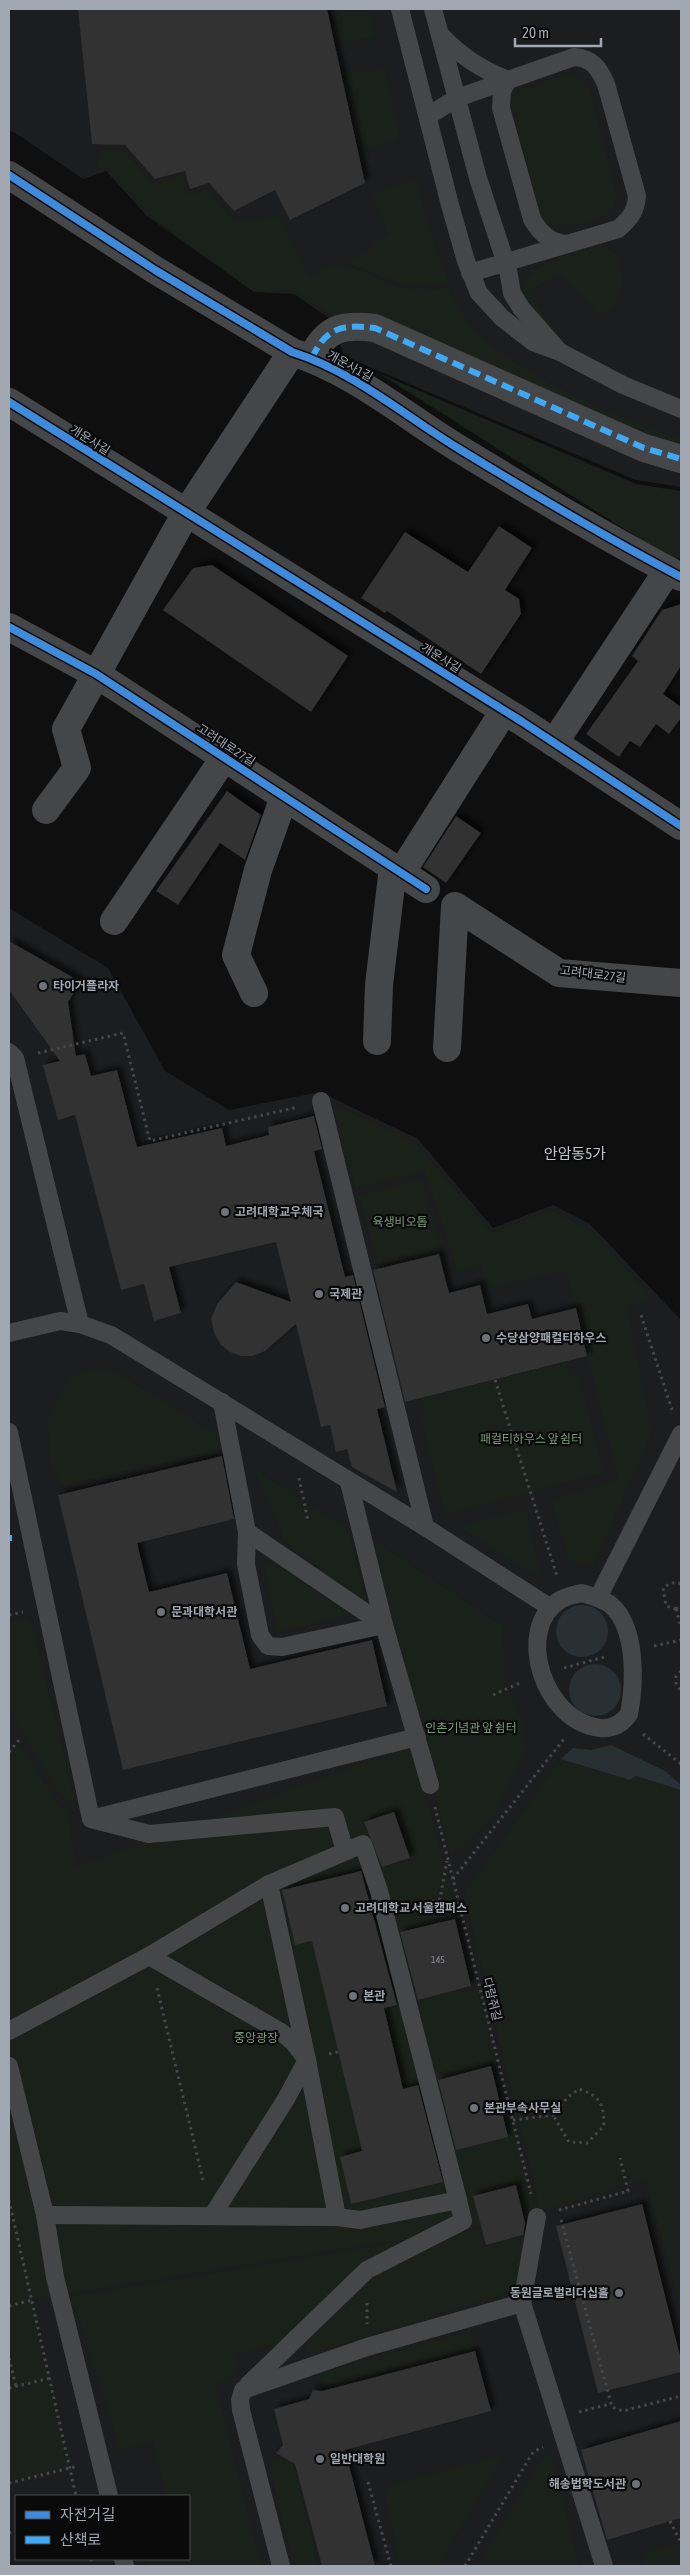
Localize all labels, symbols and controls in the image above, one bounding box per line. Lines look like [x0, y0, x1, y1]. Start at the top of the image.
scale bar [515, 15, 601, 47]
text: 20 m [522, 24, 549, 41]
street label: 개운사1길 [325, 348, 375, 384]
street label: 개운사길 [68, 422, 112, 458]
street label: 개운사길 [419, 640, 463, 676]
street label: 고려대로27길 [194, 721, 258, 769]
street label: 고려대로27길 [559, 963, 627, 985]
place label: 타이거플라자 [53, 979, 119, 993]
marker: 타이거플라자 [37, 980, 49, 992]
district label: 안암동5가 [544, 1145, 606, 1162]
place label: 고려대학교우체국 [235, 1205, 323, 1219]
marker: 고려대학교우체국 [219, 1206, 231, 1218]
park label: 육생비오톱 [372, 1215, 428, 1229]
place label: 국제관 [329, 1287, 362, 1301]
marker: 국제관 [313, 1288, 325, 1300]
place label: 수당삼양패컬티하우스 [496, 1331, 606, 1345]
marker: 수당삼양패컬티하우스 [480, 1332, 492, 1344]
park label: 패컬티하우스 앞 쉼터 [480, 1432, 582, 1446]
place label: 문과대학서관 [171, 1605, 237, 1619]
marker: 문과대학서관 [155, 1606, 167, 1618]
park label: 인촌기념관 앞 쉼터 [425, 1721, 517, 1735]
place label: 고려대학교 서울캠퍼스 [355, 1901, 467, 1915]
marker: 고려대학교 서울캠퍼스 [339, 1902, 351, 1914]
house number: 145 [431, 1954, 445, 1965]
street label: 다람쥐길 [480, 1976, 504, 2022]
place label: 본관 [363, 1989, 385, 2003]
marker: 본관 [347, 1990, 359, 2002]
park label: 중앙광장 [234, 2031, 278, 2045]
place label: 본관부속사무실 [484, 2101, 561, 2115]
marker: 본관부속사무실 [468, 2102, 480, 2114]
place label: 동원글로벌리더십홀 [510, 2286, 609, 2300]
marker: 동원글로벌리더십홀 [613, 2287, 625, 2299]
place label: 일반대학원 [330, 2452, 385, 2466]
marker: 일반대학원 [314, 2453, 326, 2465]
place label: 해송법학도서관 [549, 2477, 626, 2491]
marker: 해송법학도서관 [630, 2478, 642, 2490]
legend [15, 2495, 190, 2560]
text: 자전거길 [60, 2506, 115, 2523]
text: 산책로 [60, 2531, 101, 2548]

